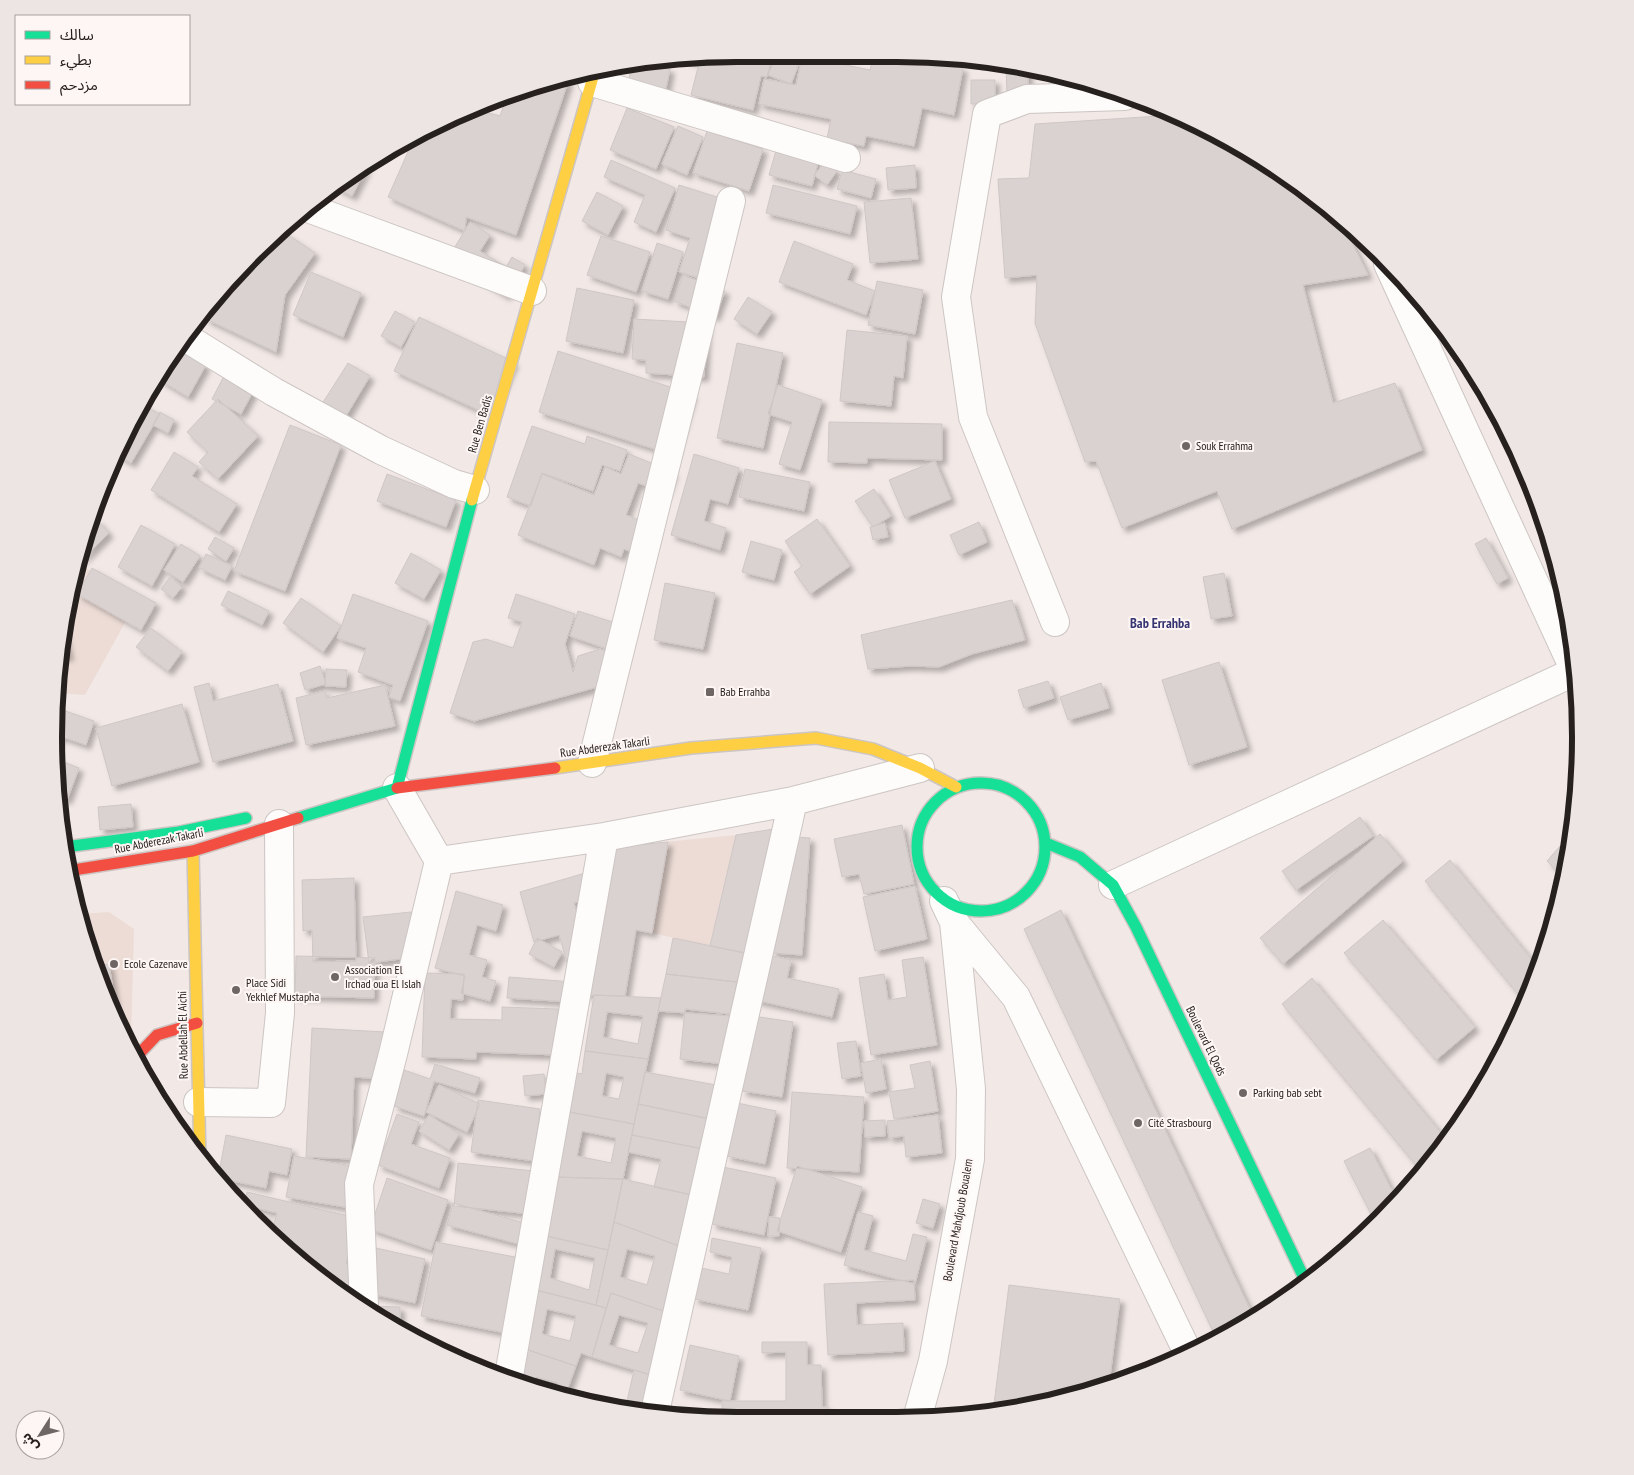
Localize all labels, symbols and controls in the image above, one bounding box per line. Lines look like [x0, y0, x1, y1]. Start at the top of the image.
legend [15, 15, 190, 105]
text: سالك [60, 25, 94, 44]
text: بطيء [60, 50, 92, 71]
text: مزدحم [60, 75, 98, 96]
street label: Rue Ben Badis [464, 393, 495, 454]
place label: Souk Errahma [1196, 438, 1253, 453]
marker: Souk Errahma [1180, 440, 1192, 452]
district label: Bab Errahba [1130, 614, 1190, 632]
place label: Bab Errahba [720, 684, 770, 699]
marker: Bab Errahba [704, 686, 716, 698]
street label: Rue Abderezak Takarli [559, 733, 651, 760]
street label: Rue Abderezak Takarli [113, 825, 205, 856]
place label: Ecole Cazenave [124, 956, 188, 971]
marker: Ecole Cazenave [108, 958, 120, 970]
place label: Association El Irchad oua El Islah [345, 962, 421, 991]
marker: Association El Irchad oua El Islah [329, 971, 341, 983]
place label: Place Sidi Yekhlef Mustapha [246, 975, 319, 1004]
marker: Place Sidi Yekhlef Mustapha [230, 984, 242, 996]
street label: Rue Abdellah El Aichi [174, 991, 191, 1079]
street label: Boulevard El Qods [1183, 1004, 1230, 1078]
place label: Parking bab sebt [1253, 1085, 1322, 1100]
marker: Parking bab sebt [1237, 1087, 1249, 1099]
place label: Cité Strasbourg [1148, 1115, 1211, 1130]
marker: Cité Strasbourg [1132, 1117, 1144, 1129]
street label: Boulevard Mahdjoub Boualem [939, 1157, 976, 1282]
north arrow [15, 1410, 65, 1460]
text: ش [17, 1430, 42, 1456]

